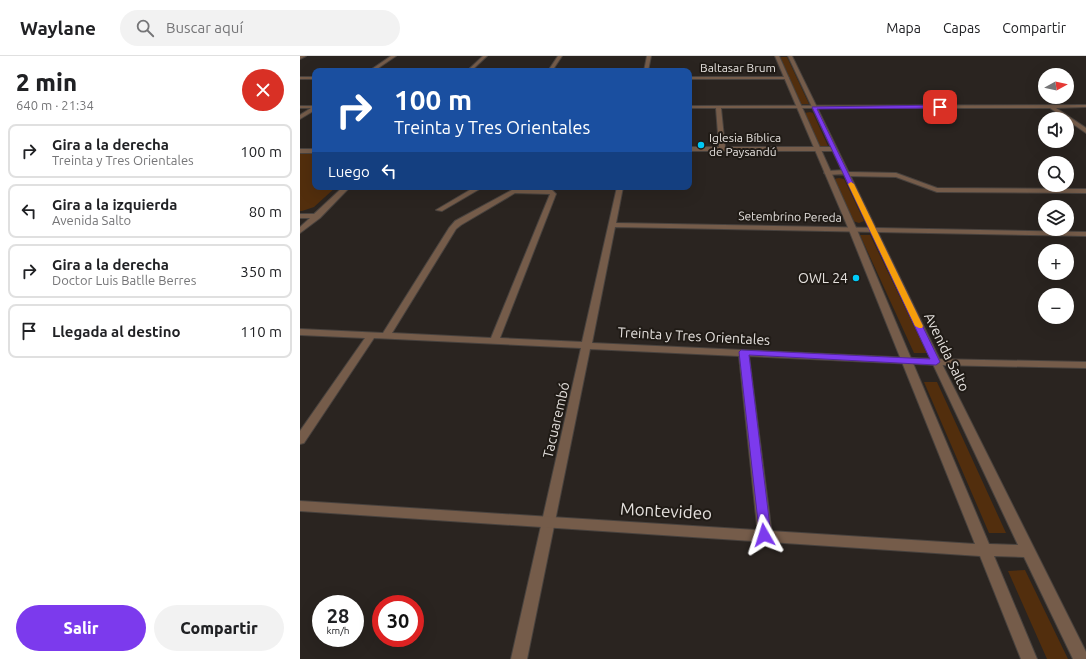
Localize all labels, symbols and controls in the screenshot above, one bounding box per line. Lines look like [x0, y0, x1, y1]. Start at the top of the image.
search box [120, 10, 400, 46]
text: Waylane [20, 17, 96, 39]
icon: search [134, 17, 156, 39]
text: Buscar aquí [166, 19, 243, 36]
text: Mapa [886, 20, 921, 36]
text: Capas [943, 20, 980, 36]
text: Compartir [1002, 20, 1066, 36]
street label: Baltasar Brum [700, 61, 776, 74]
north arrow [1038, 68, 1074, 104]
map controls [1038, 68, 1074, 324]
text: 2 min [16, 69, 77, 96]
button: close [242, 69, 284, 111]
icon: right [328, 84, 380, 136]
text: 100 m [394, 84, 472, 115]
pin [923, 90, 957, 124]
icon: arrive [929, 96, 951, 118]
text: 640 m · 21:34 [16, 98, 94, 112]
button: sound [1038, 112, 1074, 148]
text: Treinta y Tres Orientales [394, 117, 590, 137]
place label: Iglesia Bíblica de Paysandú [709, 131, 781, 158]
text: Gira a la derecha [52, 136, 169, 153]
icon: right [18, 140, 40, 162]
marker: Iglesia Bíblica de Paysandú [696, 140, 706, 150]
text: 100 m [240, 143, 282, 160]
text: Treinta y Tres Orientales [52, 153, 194, 167]
button: search [1038, 156, 1074, 192]
icon: left [378, 160, 400, 182]
text: Luego [328, 163, 370, 180]
text: Gira a la izquierda [52, 196, 178, 213]
icon: left [18, 200, 40, 222]
button: layers [1038, 200, 1074, 236]
text: 80 m [249, 203, 282, 220]
street label: Setembrino Pereda [738, 209, 842, 224]
text: Avenida Salto [52, 213, 131, 227]
button: + [1038, 244, 1074, 280]
text: Gira a la derecha [52, 256, 169, 273]
icon: right [18, 260, 40, 282]
text: 350 m [240, 263, 282, 280]
place label: OWL 24 [798, 270, 848, 286]
text: Doctor Luis Batlle Berres [52, 273, 196, 287]
marker: OWL 24 [851, 273, 861, 283]
button: − [1038, 288, 1074, 324]
street label: Avenida Salto [921, 310, 973, 394]
icon: arrive [18, 320, 40, 342]
text: Llegada al destino [52, 323, 181, 340]
text: 110 m [240, 323, 282, 340]
street label: Treinta y Tres Orientales [617, 324, 771, 348]
street label: Tacuarembó [539, 380, 573, 460]
street label: Montevideo [620, 499, 713, 522]
position arrow [743, 514, 785, 556]
speed limit sign: 30 [372, 595, 424, 647]
text: 28 [327, 604, 349, 627]
button: Salir [16, 605, 146, 651]
button: Compartir [154, 605, 284, 651]
text: km/h [326, 625, 350, 636]

